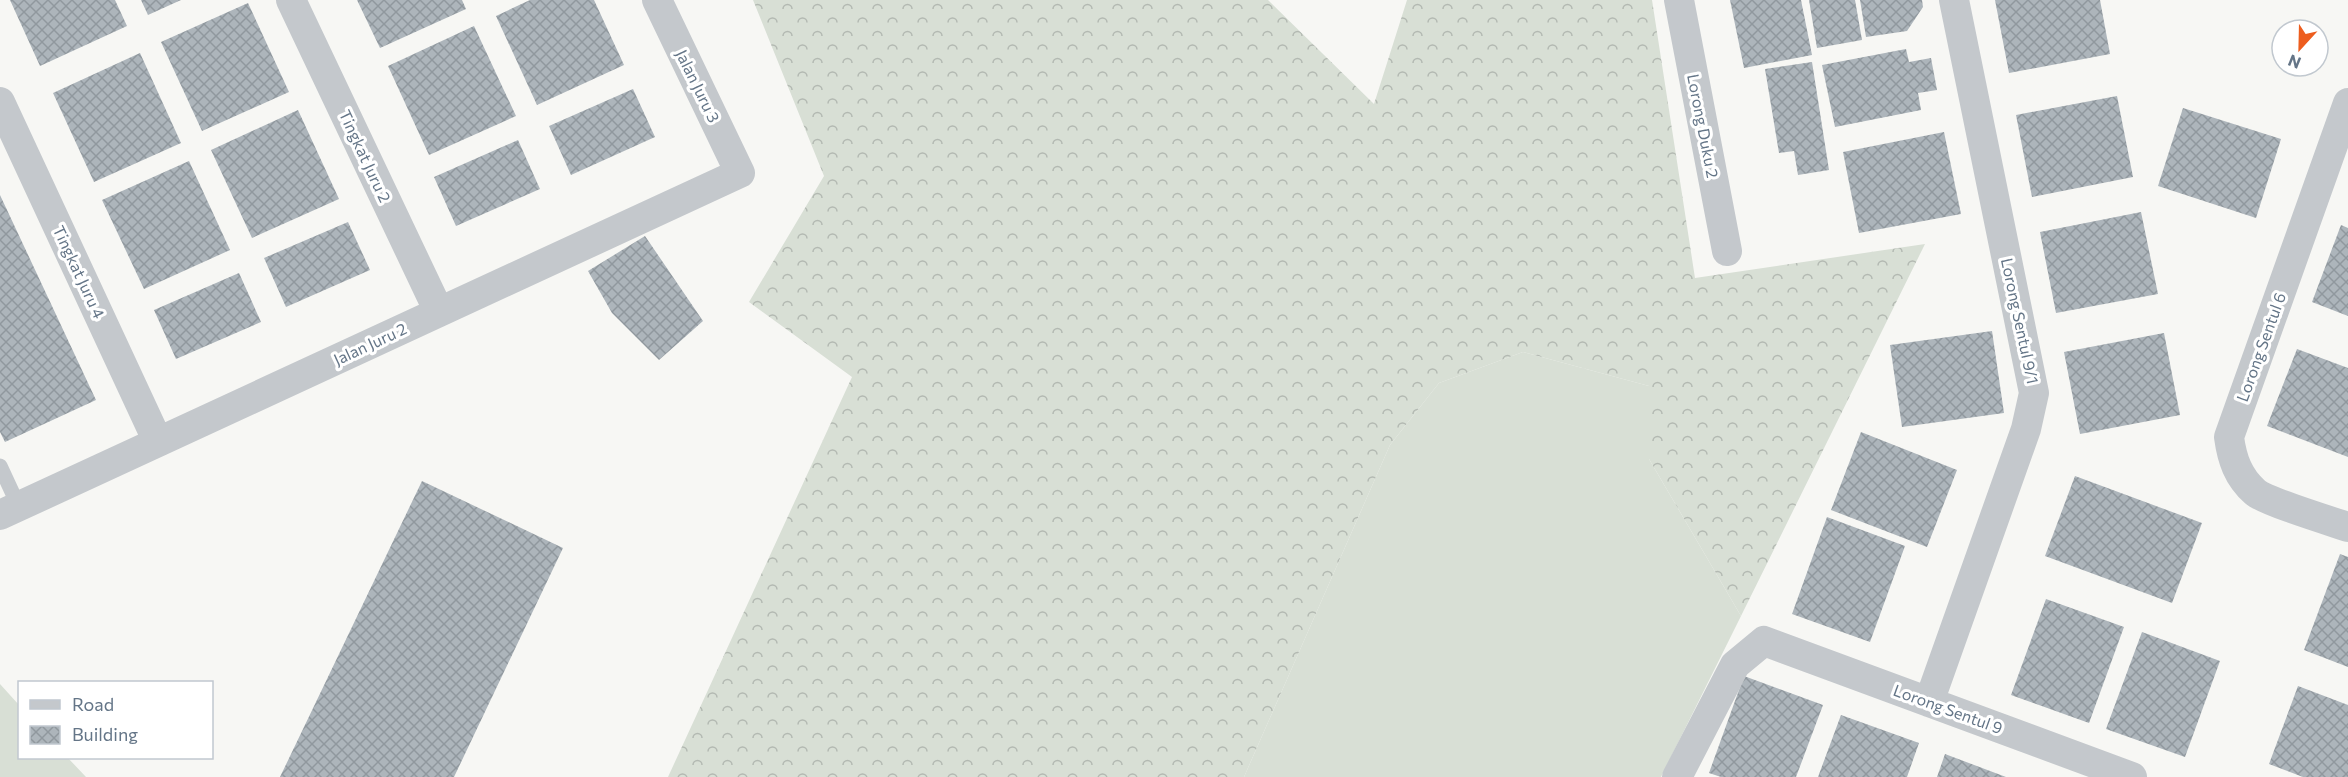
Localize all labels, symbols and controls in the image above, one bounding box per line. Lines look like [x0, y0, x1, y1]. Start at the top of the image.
north arrow [2270, 18, 2330, 78]
street label: Jalan Juru 3 [673, 46, 724, 125]
text: N [2285, 51, 2303, 73]
street label: Lorong Duku 2 [1684, 72, 1723, 180]
street label: Tingkat Juru 2 [336, 107, 395, 205]
street label: Tingkat Juru 4 [50, 222, 109, 322]
street label: Lorong Sentul 9/1 [1998, 256, 2043, 386]
street label: Lorong Sentul 6 [2232, 290, 2289, 404]
street label: Jalan Juru 2 [330, 318, 410, 369]
street label: Lorong Sentul 9 [1891, 680, 2005, 737]
legend [18, 681, 213, 759]
text: Road [72, 693, 114, 715]
text: Building [72, 723, 138, 745]

